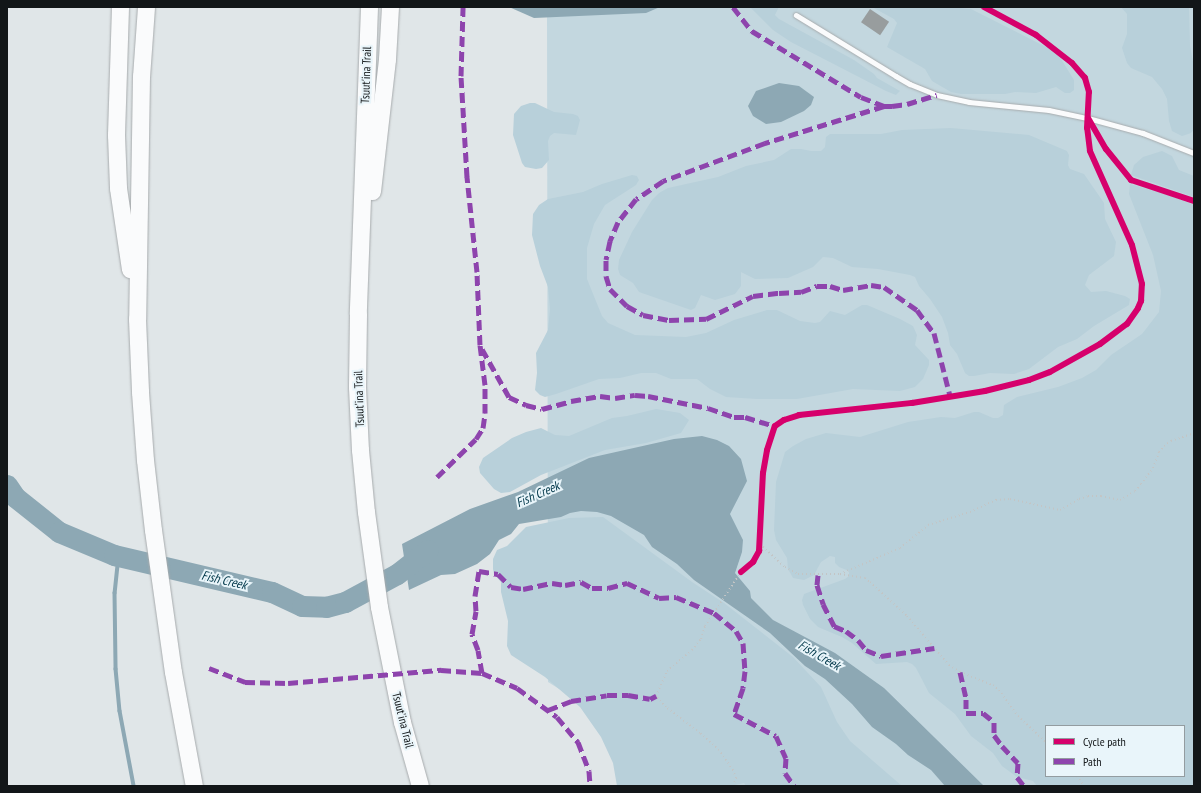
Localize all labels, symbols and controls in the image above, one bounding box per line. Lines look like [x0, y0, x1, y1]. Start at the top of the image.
street label: Tsuut'ina Trail [358, 46, 374, 104]
street label: Tsuut'ina Trail [351, 370, 367, 428]
water label: Fish Creek [514, 479, 562, 511]
water label: Fish Creek [200, 568, 248, 594]
water label: Fish Creek [795, 638, 843, 674]
street label: Tsuut'ina Trail [389, 690, 417, 750]
legend [1045, 725, 1185, 777]
text: Cycle path [1083, 734, 1126, 749]
text: Path [1083, 754, 1101, 769]

